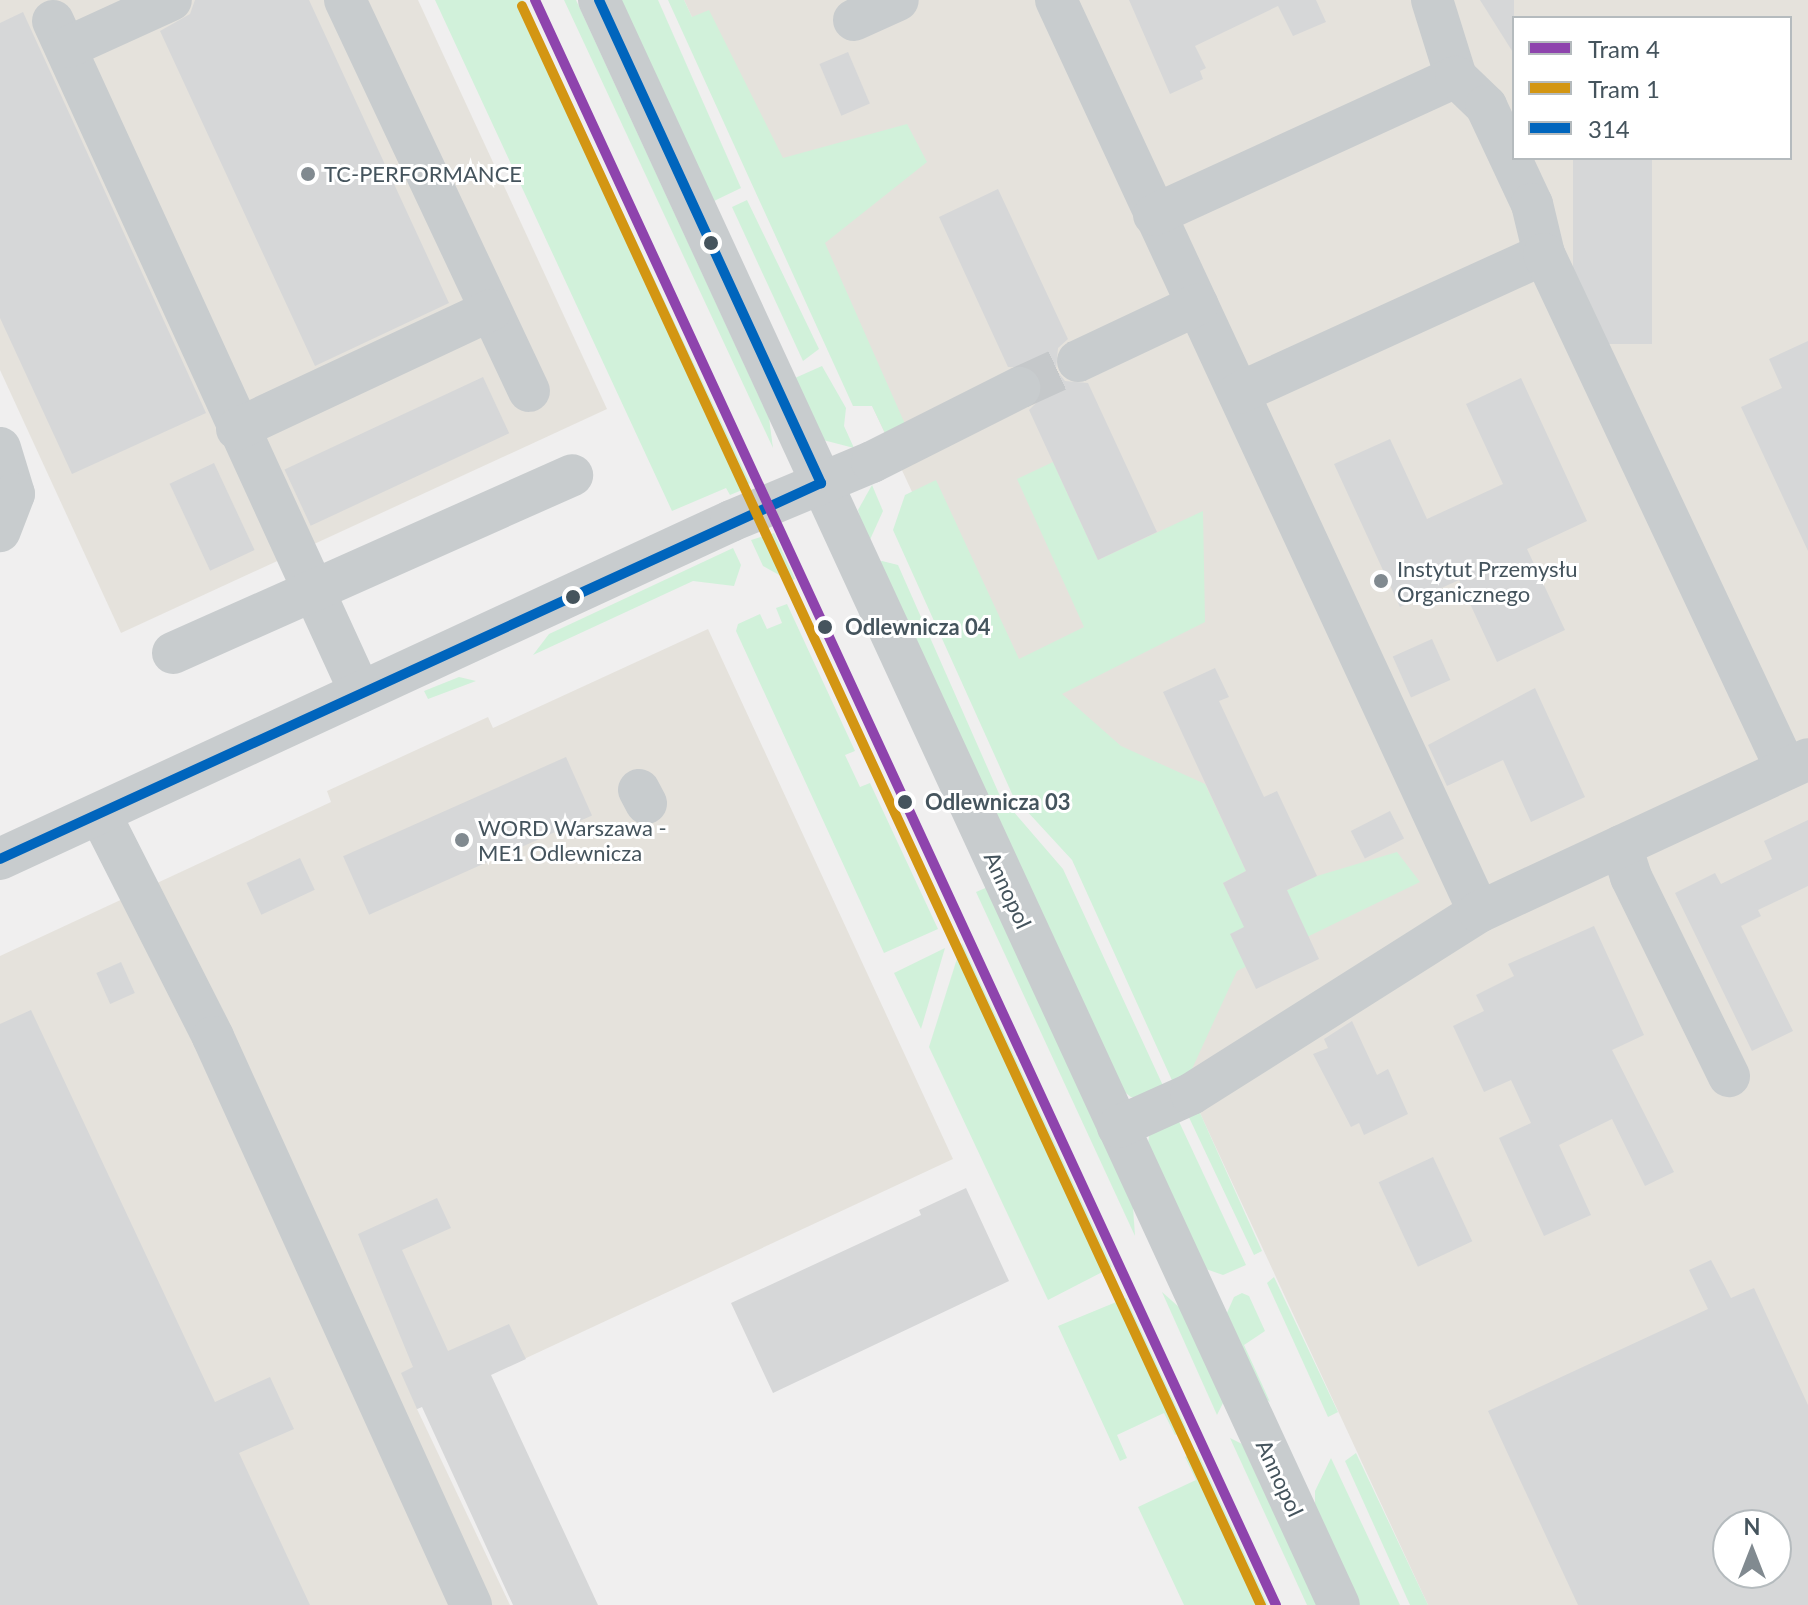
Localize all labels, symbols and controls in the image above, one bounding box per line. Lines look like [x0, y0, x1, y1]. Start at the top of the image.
legend [1512, 16, 1792, 160]
text: Tram 4 [1588, 34, 1660, 63]
text: Tram 1 [1588, 74, 1660, 103]
text: 314 [1588, 114, 1630, 143]
place label: TC-PERFORMANCE [324, 161, 522, 187]
marker: TC-PERFORMANCE [299, 165, 317, 183]
unlabelled marker [703, 235, 719, 251]
place label: Instytut Przemysłu Organicznego [1397, 555, 1578, 606]
marker: Instytut Przemysłu Organicznego [1372, 572, 1390, 590]
unlabelled marker [565, 589, 581, 605]
marker: Odlewnicza 04 [812, 614, 838, 640]
place label: Odlewnicza 04 [845, 614, 991, 640]
marker: Odlewnicza 03 [892, 789, 918, 815]
place label: Odlewnicza 03 [925, 789, 1071, 815]
place label: WORD Warszawa - ME1 Odlewnicza [478, 814, 667, 866]
marker: WORD Warszawa - ME1 Odlewnicza [453, 831, 471, 849]
street label: Annopol [979, 847, 1037, 933]
street label: Annopol [1251, 1435, 1309, 1521]
north arrow [1712, 1509, 1792, 1589]
text: N [1744, 1513, 1760, 1540]

